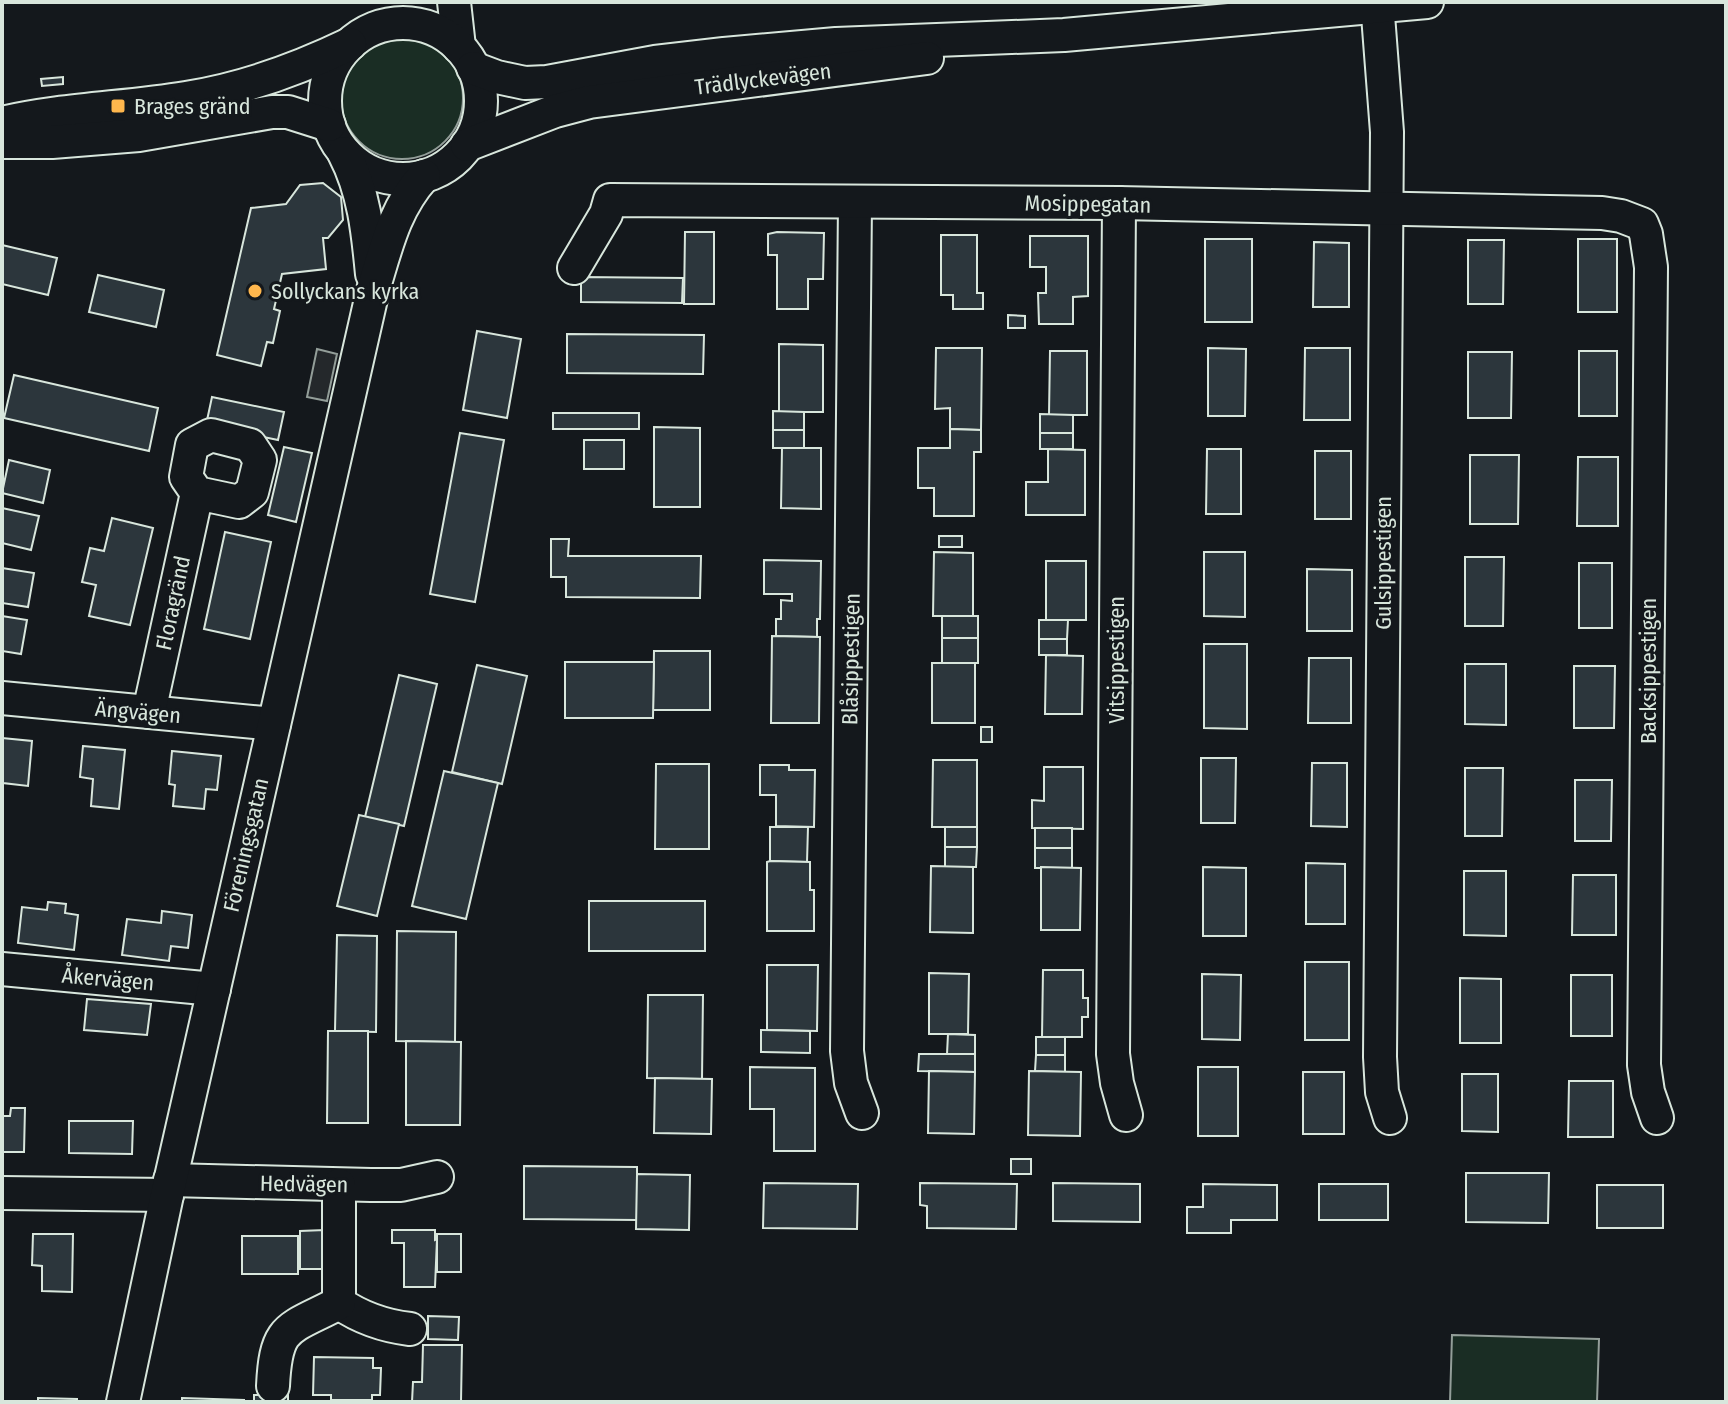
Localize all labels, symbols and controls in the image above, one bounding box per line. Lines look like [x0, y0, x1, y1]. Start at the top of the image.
street label: Trädlyckevägen [693, 57, 833, 101]
place label: Brages gränd [134, 93, 251, 120]
marker: Brages gränd [109, 97, 127, 115]
street label: Mosippegatan [1025, 189, 1151, 219]
place label: Sollyckans kyrka [271, 278, 419, 305]
marker: Sollyckans kyrka [246, 282, 264, 300]
street label: Gulsippestigen [1370, 496, 1397, 630]
street label: Floragränd [150, 553, 196, 653]
street label: Blåsippestigen [836, 593, 866, 725]
street label: Vitsippestigen [1103, 596, 1130, 724]
street label: Backsippestigen [1635, 598, 1662, 744]
street label: Ängvägen [94, 695, 182, 729]
street label: Föreningsgatan [217, 775, 275, 915]
street label: Åkervägen [61, 962, 155, 996]
street label: Hedvägen [260, 1170, 348, 1198]

